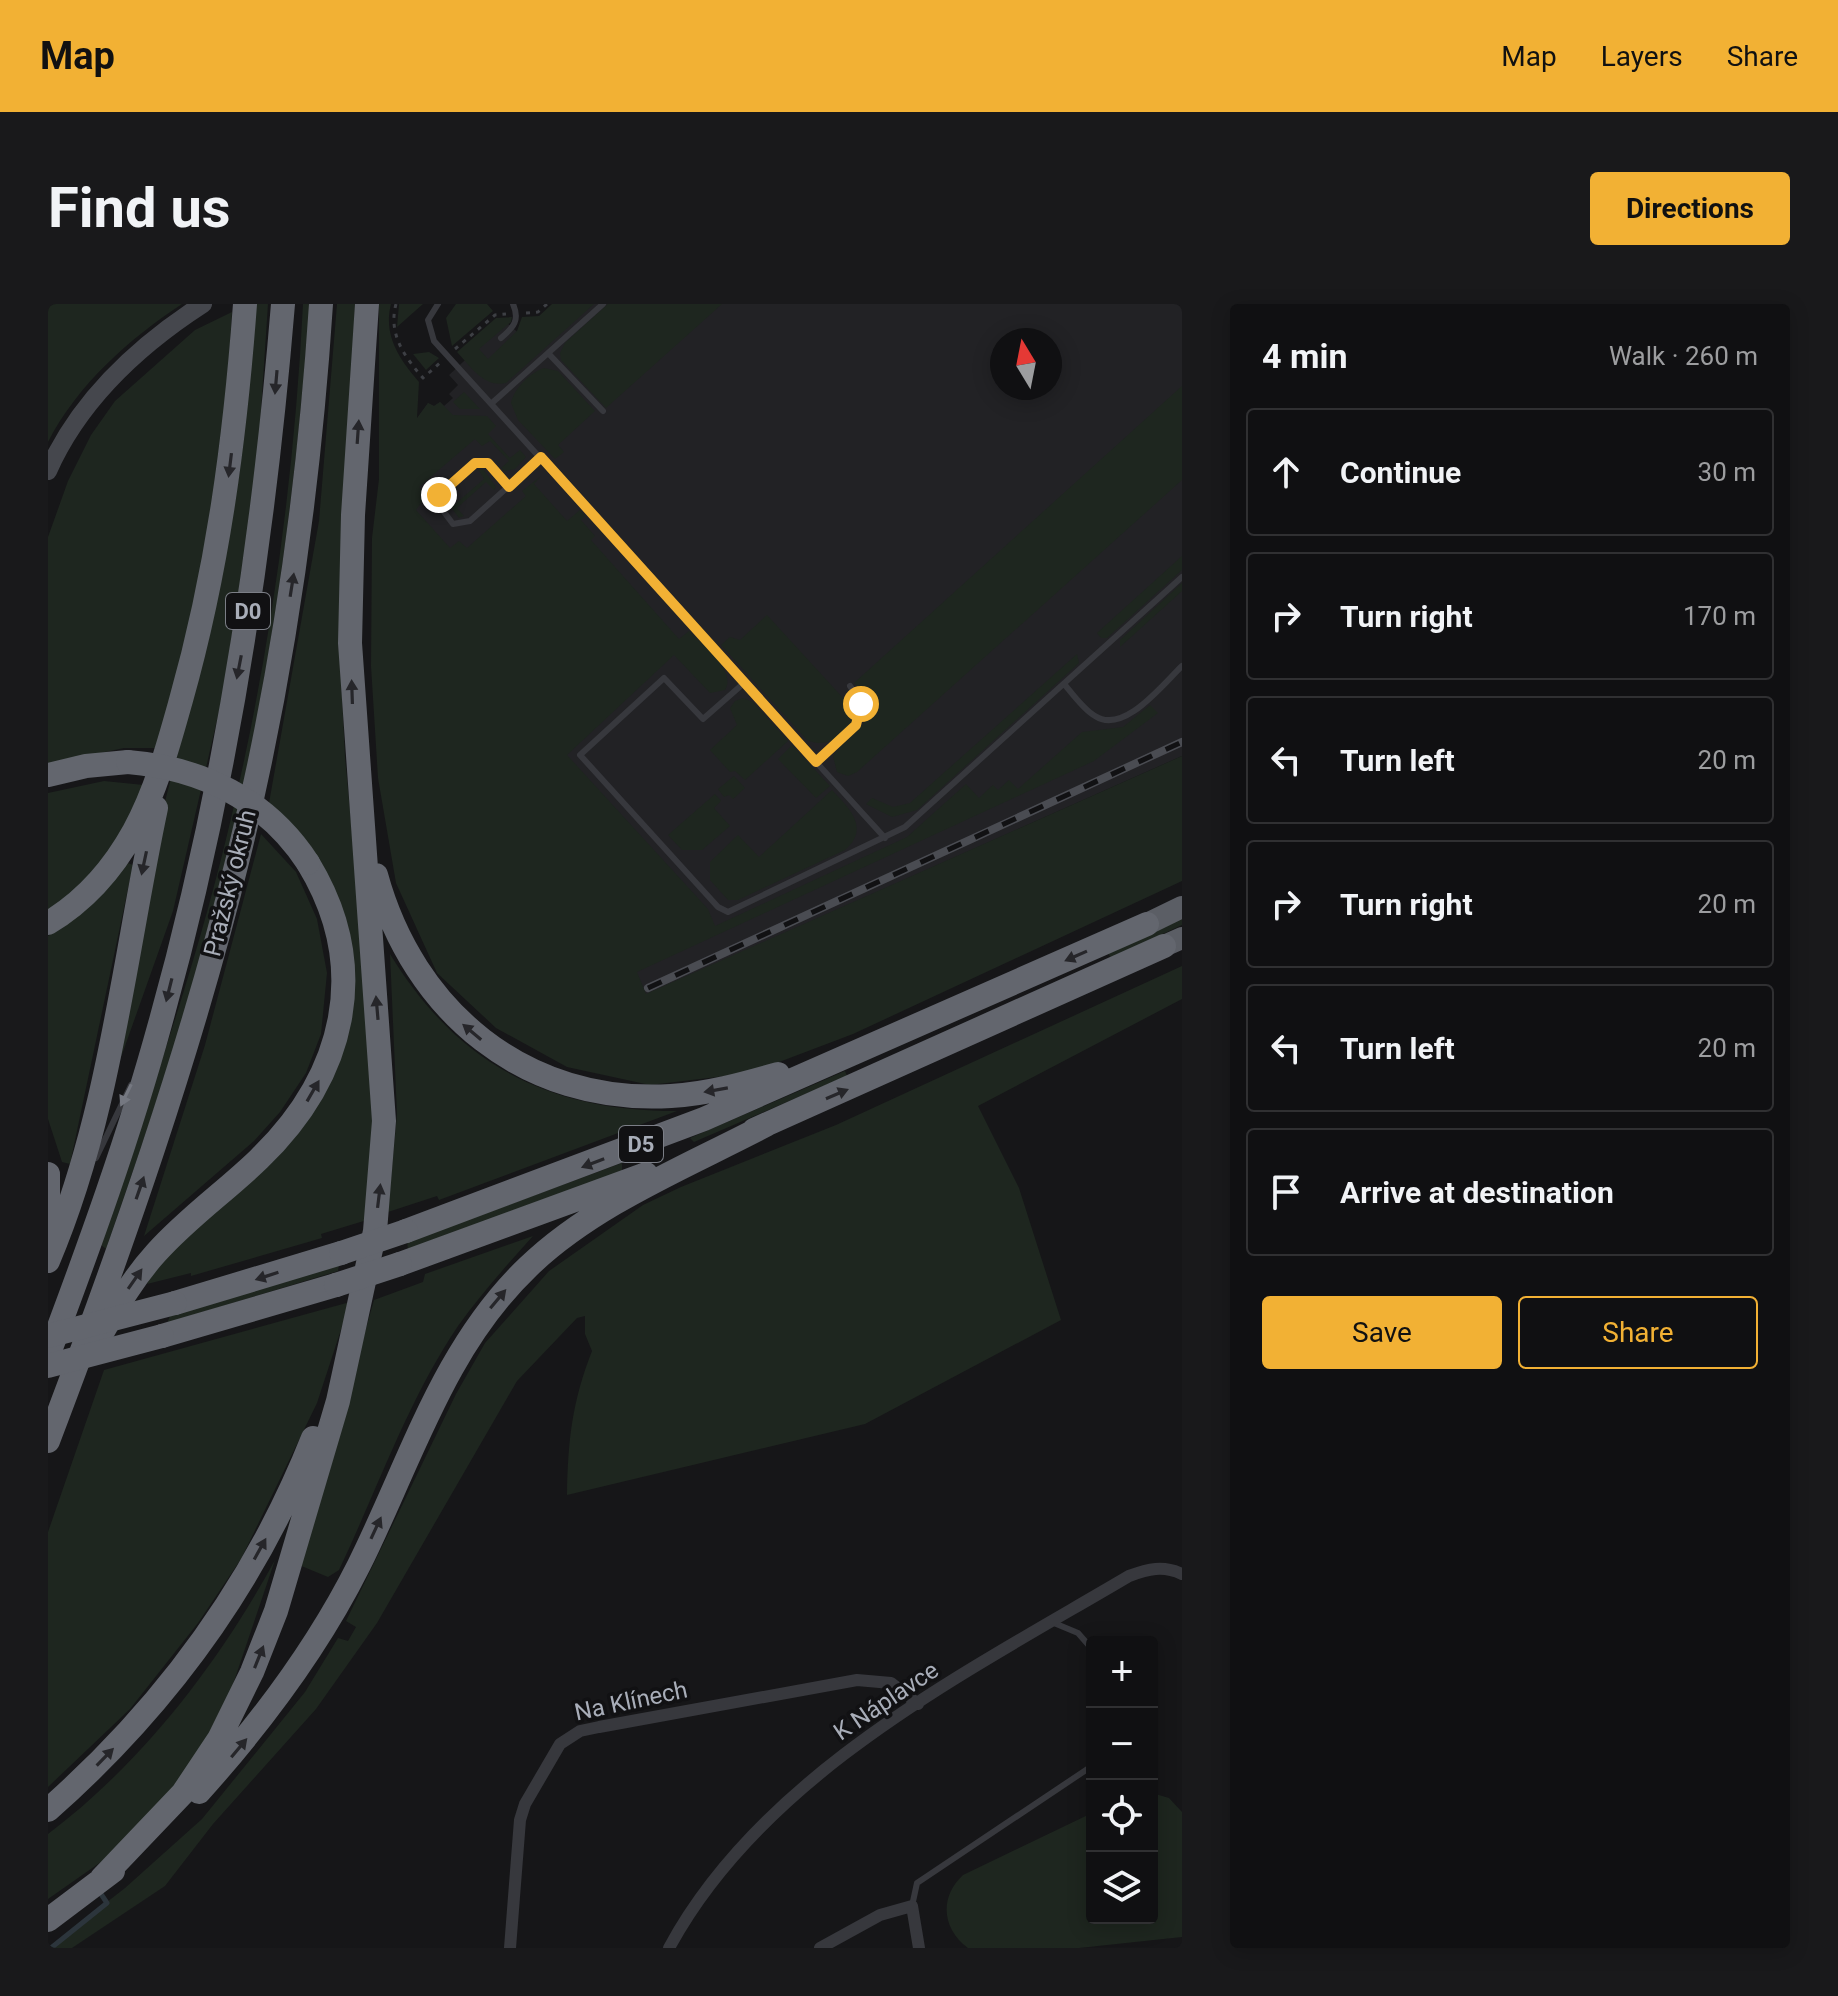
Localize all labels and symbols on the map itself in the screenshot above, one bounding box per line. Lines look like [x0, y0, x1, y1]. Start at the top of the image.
north arrow [990, 328, 1062, 400]
one-way arrow [270, 370, 283, 395]
one-way arrow [352, 419, 365, 444]
one-way arrow [223, 453, 236, 478]
route end [421, 477, 457, 513]
one-way arrow [286, 572, 299, 597]
road number: D0 [226, 593, 270, 629]
one-way arrow [232, 655, 244, 680]
one-way arrow [345, 679, 358, 704]
route start [843, 686, 879, 722]
street label: Pražský okruh [198, 807, 262, 959]
one-way arrow [137, 850, 150, 875]
one-way arrow [1064, 949, 1088, 963]
one-way arrow [163, 977, 175, 1002]
one-way arrow [371, 995, 384, 1020]
one-way arrow [462, 1024, 482, 1041]
one-way arrow [306, 1080, 320, 1102]
one-way arrow [119, 1083, 133, 1106]
one-way arrow [703, 1084, 728, 1096]
one-way arrow [826, 1087, 849, 1100]
road number: D5 [619, 1126, 663, 1162]
one-way arrow [581, 1157, 605, 1170]
one-way arrow [134, 1176, 146, 1200]
one-way arrow [373, 1183, 386, 1208]
one-way arrow [127, 1268, 142, 1289]
one-way arrow [254, 1270, 278, 1283]
one-way arrow [489, 1290, 506, 1310]
one-way arrow [370, 1516, 383, 1540]
one-way arrow [253, 1538, 267, 1560]
one-way arrow [252, 1645, 265, 1669]
street label: K Náplavce [828, 1656, 944, 1746]
street label: Na Klínech [572, 1675, 690, 1727]
one-way arrow [230, 1738, 247, 1758]
one-way arrow [96, 1747, 114, 1766]

